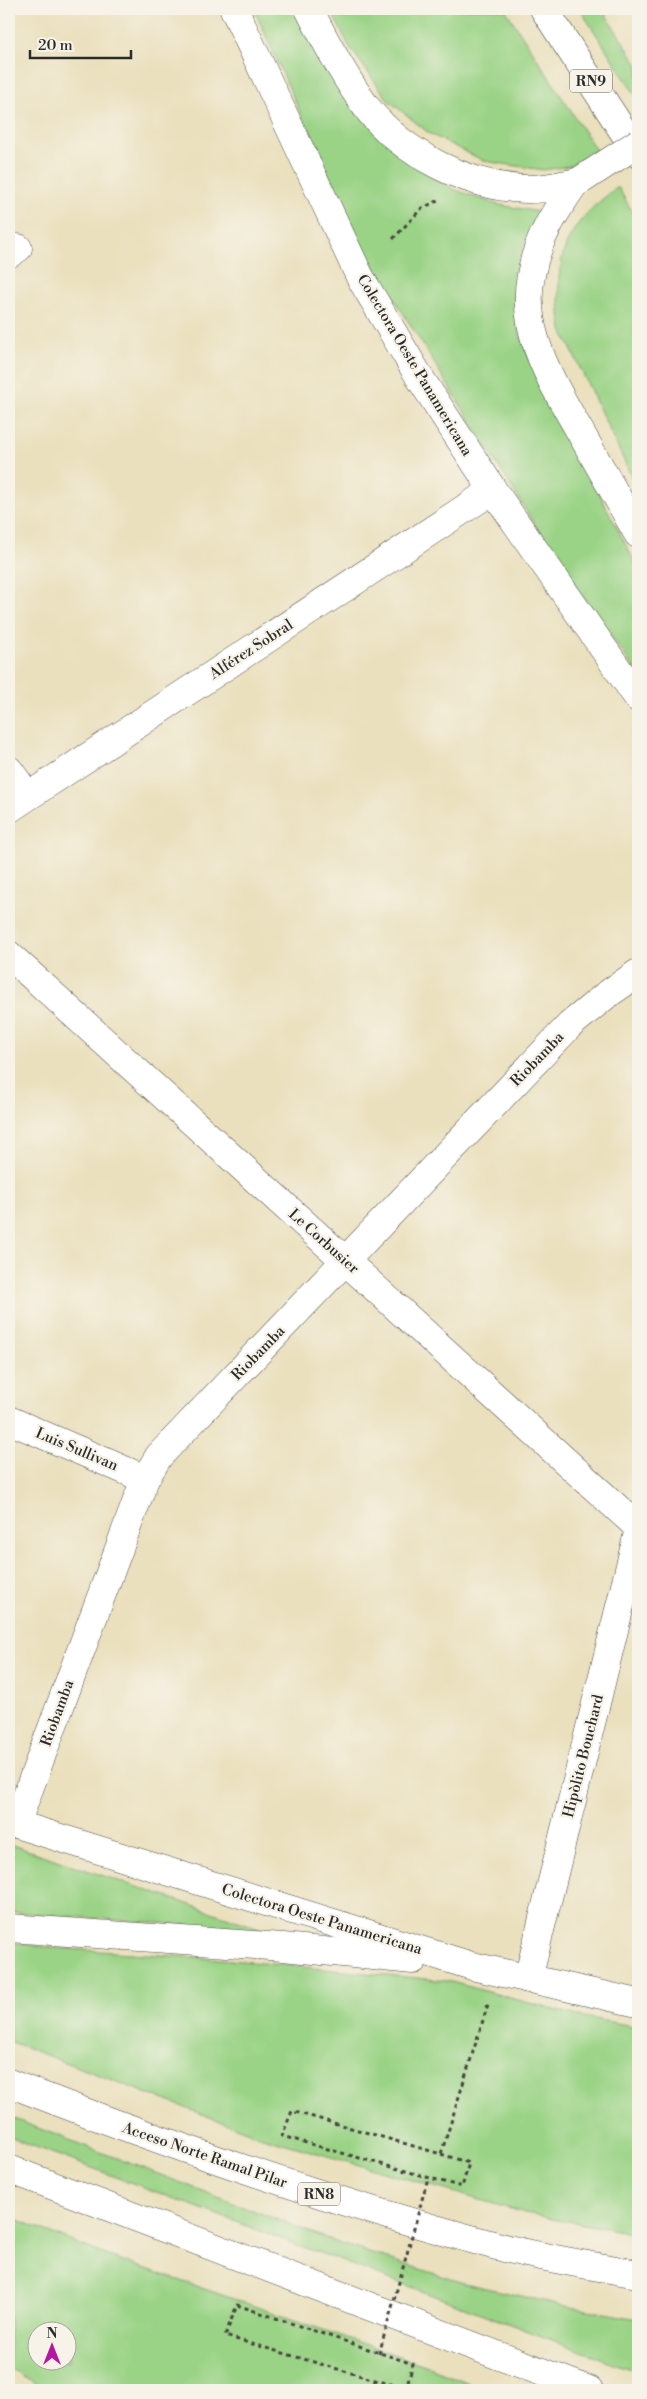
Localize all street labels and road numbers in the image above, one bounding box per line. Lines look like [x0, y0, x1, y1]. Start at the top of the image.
road number: RN9 [570, 70, 612, 92]
street label: Colectora Oeste Panamericana [353, 271, 477, 460]
street label: Alférez Sobral [205, 615, 297, 684]
street label: Riobamba [507, 1028, 568, 1091]
street label: Le Corbusier [284, 1205, 363, 1278]
street label: Riobamba [228, 1322, 289, 1385]
street label: Luis Sullivan [33, 1424, 121, 1475]
street label: Riobamba [37, 1677, 78, 1749]
street label: Hipòlito Bouchard [559, 1692, 608, 1820]
street label: Colectora Oeste Panamericana [219, 1880, 425, 1959]
street label: Acceso Norte Ramal Pilar [119, 2118, 290, 2193]
road number: RN8 [298, 2182, 340, 2206]

